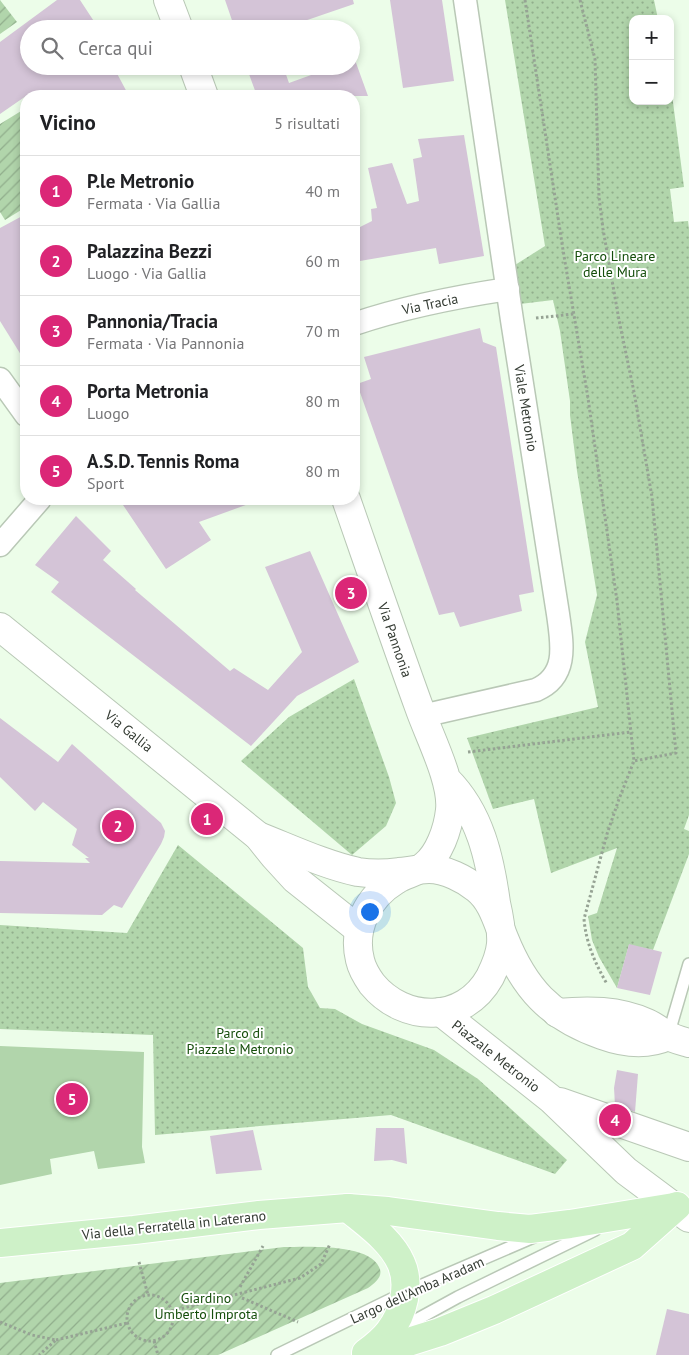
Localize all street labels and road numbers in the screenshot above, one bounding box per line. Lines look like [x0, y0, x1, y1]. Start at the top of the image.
street label: Via Tracia [399, 289, 460, 319]
street label: Viale Metronio [510, 362, 542, 453]
street label: Via Pannonia [373, 599, 416, 680]
street label: Via Gallia [100, 706, 157, 756]
street label: Piazzale Metronio [448, 1016, 544, 1096]
street label: Via della Ferratella in Laterano [80, 1206, 267, 1244]
street label: Largo dell'Amba Aradam [347, 1252, 487, 1328]

